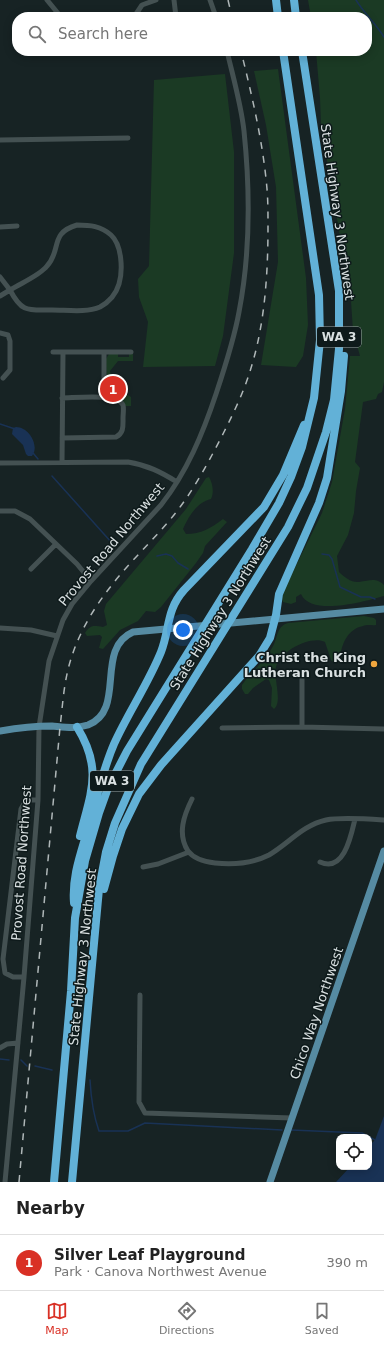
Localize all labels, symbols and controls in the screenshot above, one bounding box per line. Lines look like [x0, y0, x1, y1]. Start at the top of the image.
search box [12, 12, 372, 56]
icon: search [26, 23, 48, 45]
text: Search here [58, 25, 148, 43]
street label: State Highway 3 Northwest [318, 123, 357, 301]
road number: WA 3 [317, 327, 361, 347]
pin: 1 [100, 374, 126, 404]
street label: Provost Road Northwest [56, 480, 167, 609]
street label: State Highway 3 Northwest [167, 534, 274, 693]
your location [173, 620, 193, 640]
place label: Christ the King Lutheran Church [244, 650, 366, 680]
marker: Christ the King Lutheran Church [369, 659, 379, 669]
road number: WA 3 [90, 771, 134, 791]
street label: Provost Road Northwest [9, 785, 34, 941]
street label: State Highway 3 Northwest [66, 868, 99, 1046]
street label: Chico Way Northwest [287, 945, 346, 1081]
map controls [336, 1134, 372, 1170]
button: locate [336, 1134, 372, 1170]
text: Nearby [16, 1198, 85, 1218]
text: Silver Leaf Playground [54, 1246, 245, 1264]
text: 1 [24, 1255, 34, 1270]
text: 390 m [326, 1255, 368, 1270]
text: Park · Canova Northwest Avenue [54, 1264, 267, 1279]
tab: Map [45, 1300, 68, 1337]
tab: Directions [159, 1300, 214, 1337]
tab: Saved [305, 1300, 339, 1337]

